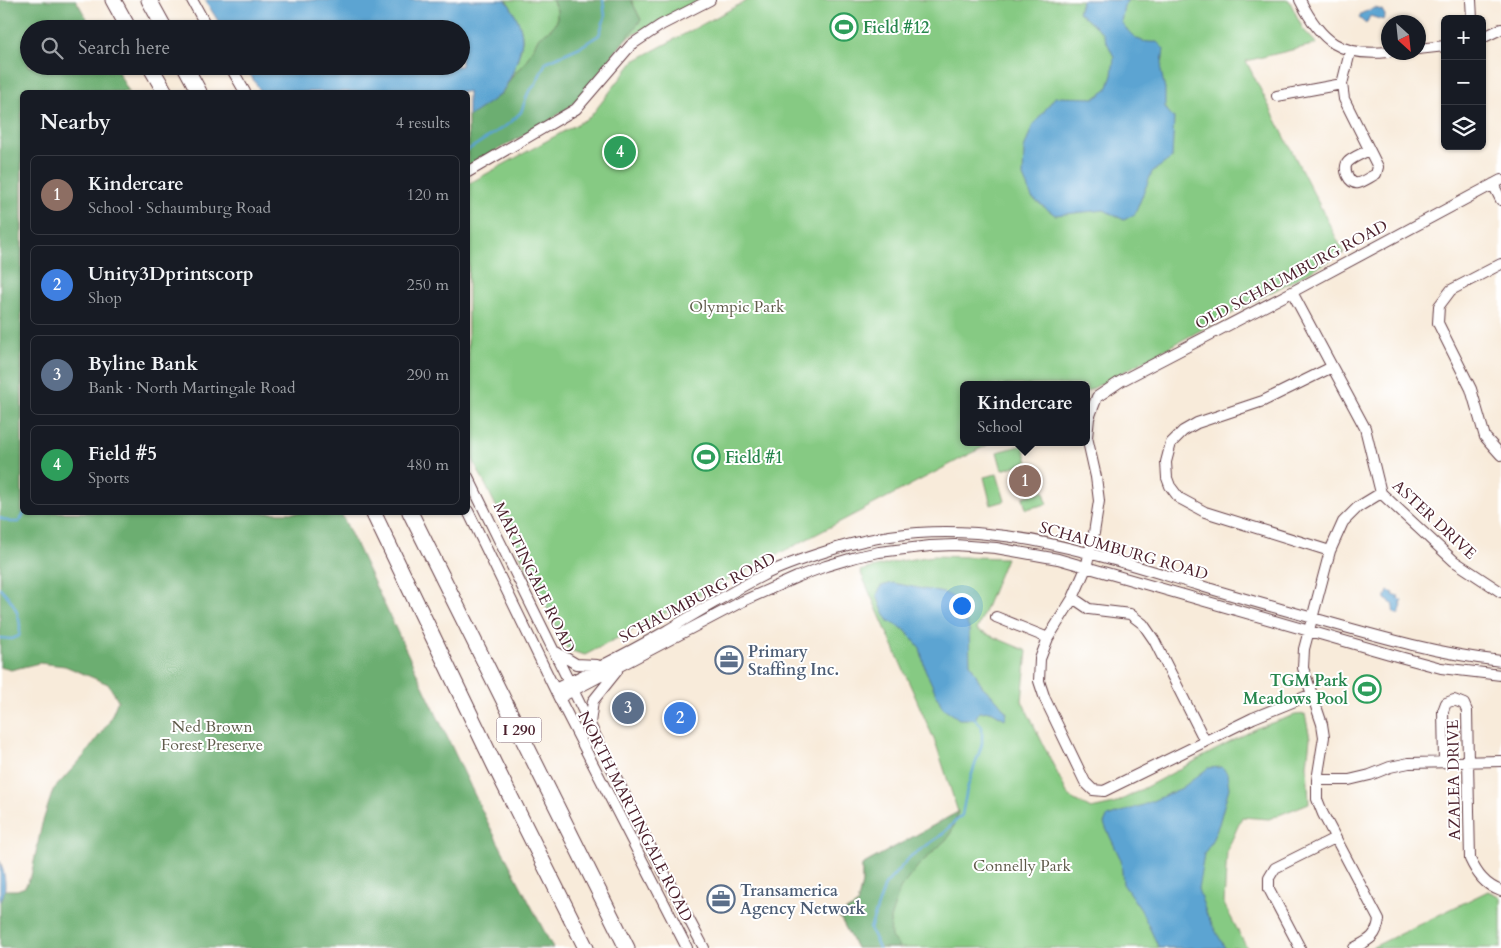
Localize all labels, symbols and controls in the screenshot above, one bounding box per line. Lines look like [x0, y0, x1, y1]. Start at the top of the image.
sports icon: Field #12 [829, 12, 859, 42]
north arrow [1381, 15, 1426, 60]
map controls [1441, 15, 1486, 150]
button: + [1441, 15, 1486, 60]
place label: Field #12 [863, 17, 929, 39]
search box [20, 20, 470, 75]
icon: search [38, 34, 66, 62]
text: Search here [78, 35, 170, 61]
button: − [1441, 60, 1486, 105]
button: layers [1441, 105, 1486, 150]
text: Nearby [40, 108, 111, 137]
text: 4 results [396, 112, 450, 134]
pin: 4 [604, 133, 636, 171]
text: Kindercare [88, 171, 184, 197]
text: 1 [53, 184, 61, 206]
text: 120 m [407, 184, 449, 206]
text: School · Schaumburg Road [88, 197, 271, 219]
street label: OLD SCHAUMBURG ROAD [1191, 215, 1392, 335]
text: Unity3Dprintscorp [88, 261, 254, 287]
text: 2 [53, 274, 61, 296]
text: 250 m [407, 274, 449, 296]
text: Shop [88, 287, 122, 309]
park label: Olympic Park [689, 296, 785, 318]
text: Byline Bank [88, 351, 198, 377]
text: 3 [53, 364, 61, 386]
text: 290 m [407, 364, 449, 386]
text: Bank · North Martingale Road [88, 377, 296, 399]
popup [960, 381, 1090, 446]
text: Kindercare [977, 390, 1073, 416]
text: School [977, 416, 1023, 438]
text: Field #5 [88, 441, 157, 467]
sports icon: Field #1 [691, 442, 721, 472]
place label: Field #1 [725, 447, 783, 469]
text: 4 [53, 454, 61, 476]
text: 480 m [407, 454, 449, 476]
pin: 1 [1009, 462, 1041, 500]
text: Sports [88, 467, 129, 489]
street label: ASTER DRIVE [1387, 475, 1481, 565]
street label: MARTINGALE ROAD [488, 498, 580, 657]
street label: SCHAUMBURG ROAD [1037, 516, 1211, 586]
street label: SCHAUMBURG ROAD [615, 547, 780, 649]
your location [949, 593, 975, 619]
place label: Primary Staffing Inc. [748, 641, 839, 681]
office icon: Primary Staffing Inc. [714, 645, 744, 675]
place label: TGM Park Meadows Pool [1243, 670, 1348, 710]
sports icon: TGM Park Meadows Pool [1352, 674, 1382, 704]
pin: 3 [612, 689, 644, 727]
pin: 2 [664, 699, 696, 737]
street label: NORTH MARTINGALE ROAD [572, 707, 698, 925]
park label: Ned Brown Forest Preserve [161, 716, 263, 756]
road number: I 290 [496, 718, 542, 742]
street label: AZALEA DRIVE [1442, 719, 1466, 840]
park label: Connelly Park [973, 855, 1071, 877]
place label: Transamerica Agency Network [740, 880, 866, 920]
office icon: Transamerica Agency Network [706, 884, 736, 914]

